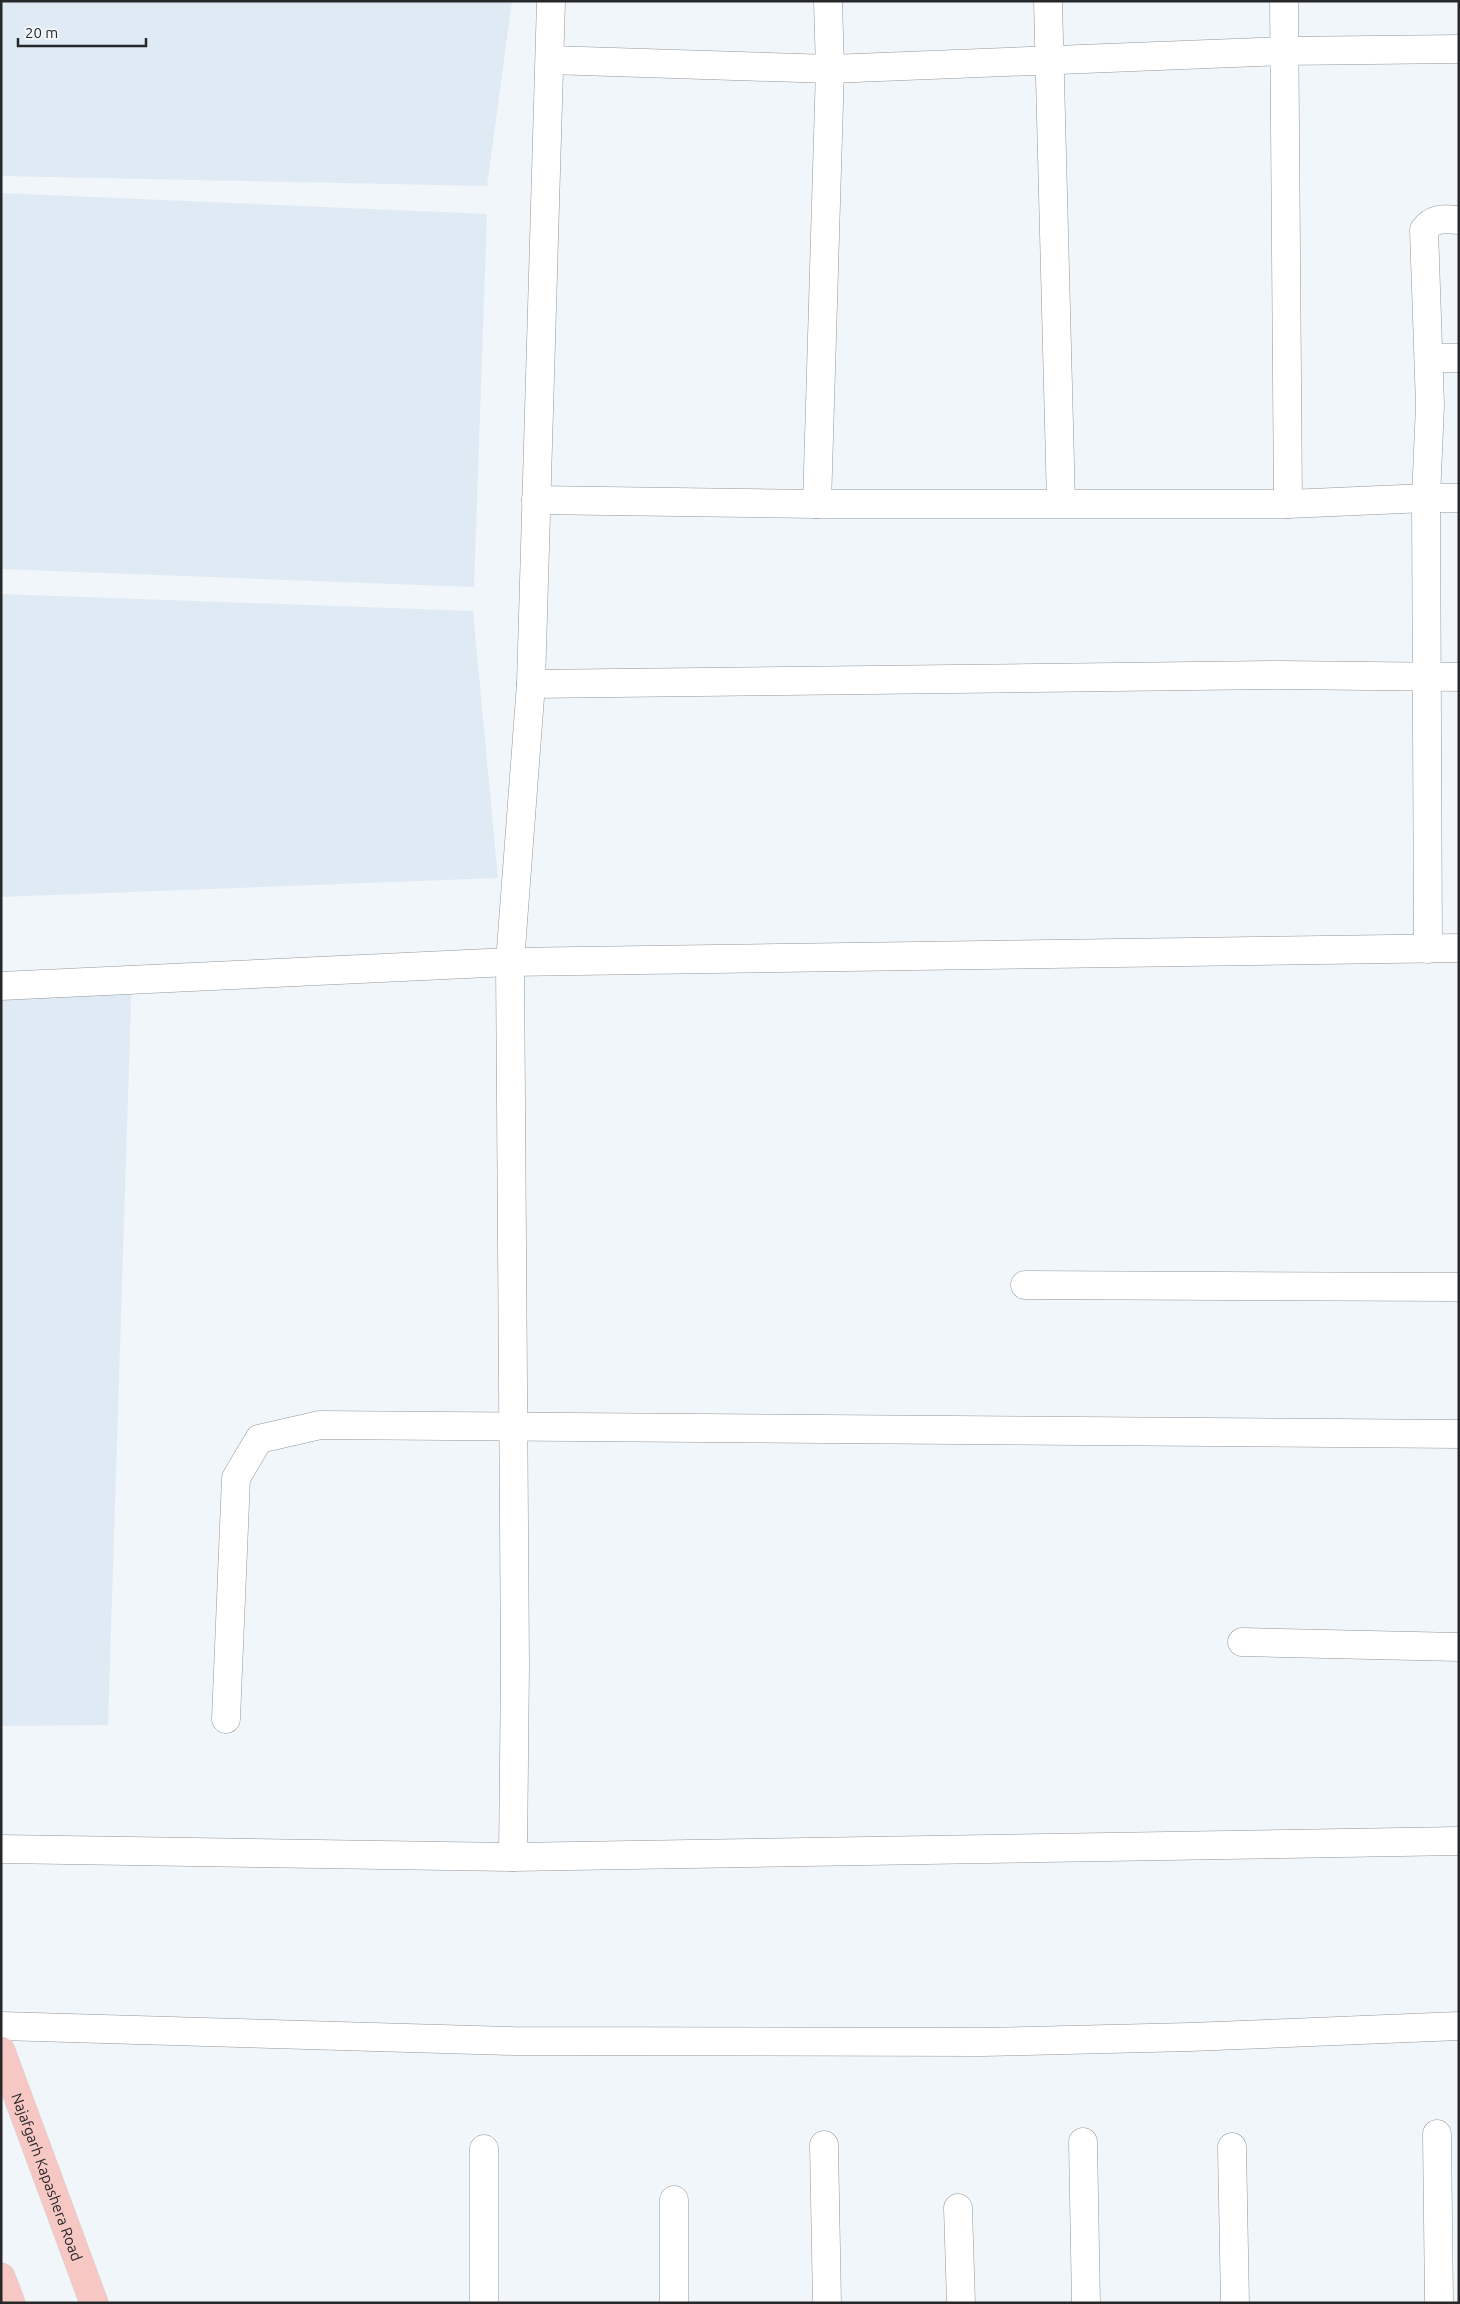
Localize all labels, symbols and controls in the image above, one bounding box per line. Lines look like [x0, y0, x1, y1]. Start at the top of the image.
scale bar [18, 15, 145, 47]
text: 20 m [25, 24, 58, 41]
street label: Najafgarh Kapashera Road [9, 2090, 86, 2263]

